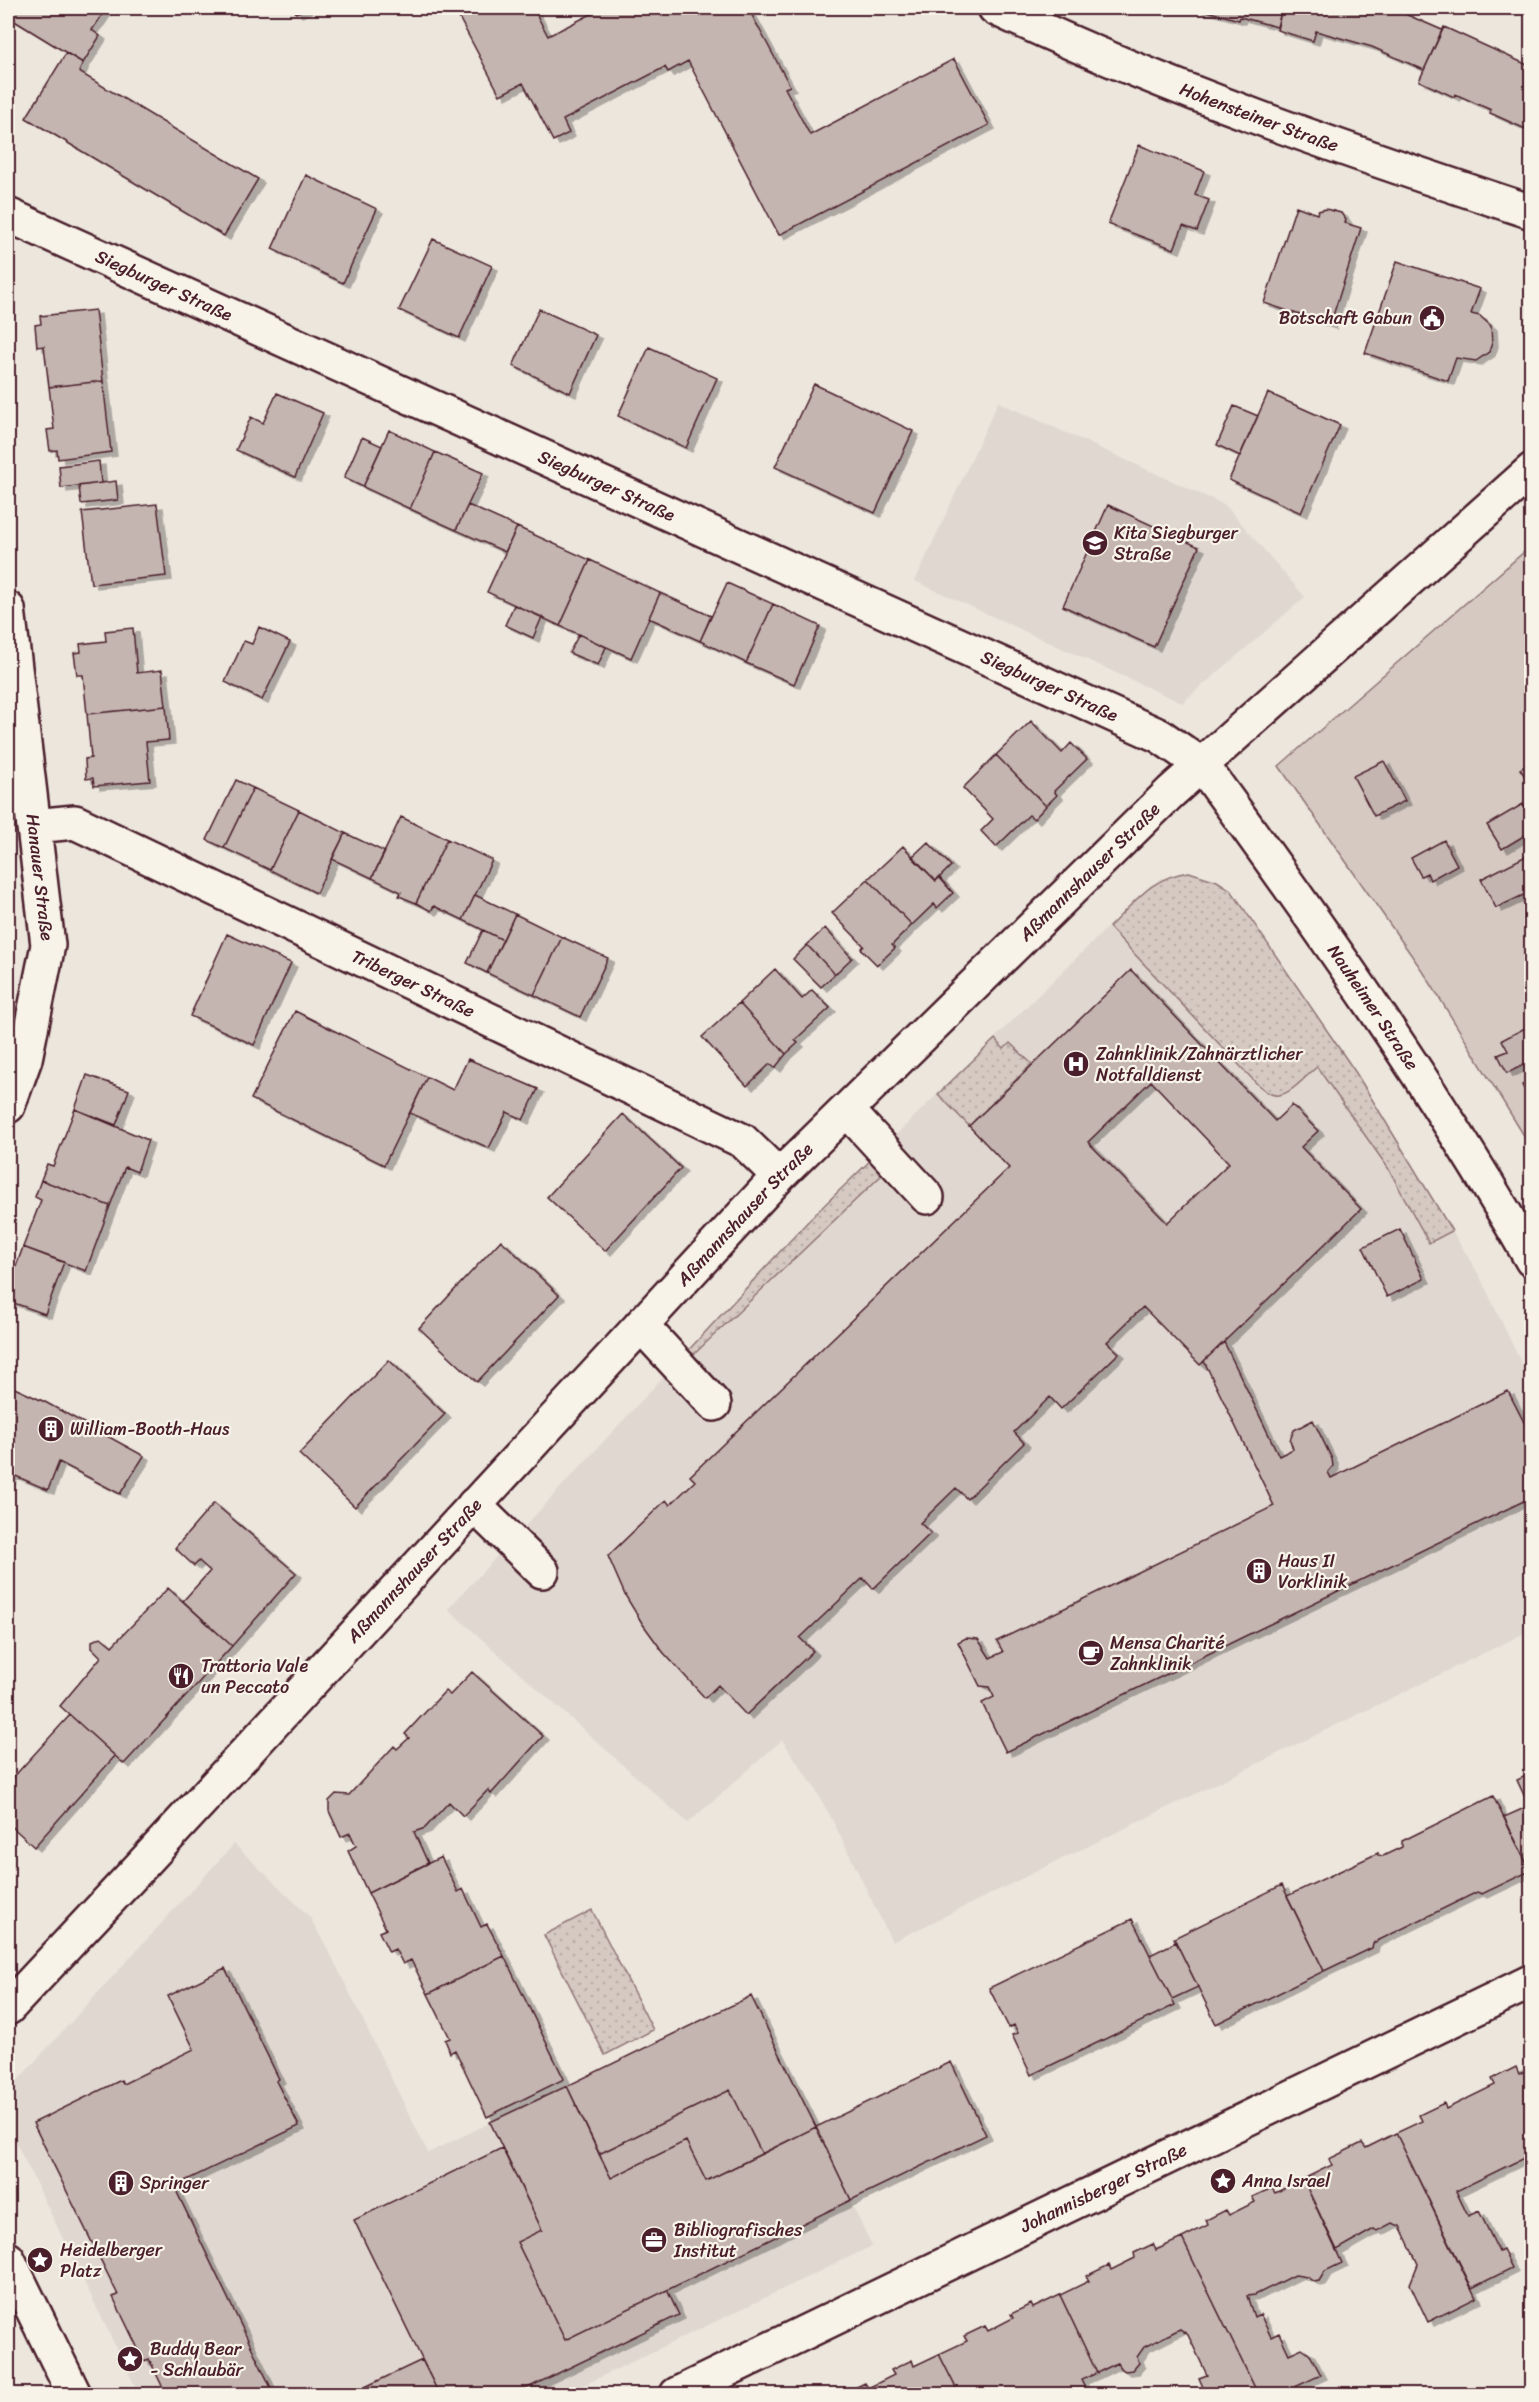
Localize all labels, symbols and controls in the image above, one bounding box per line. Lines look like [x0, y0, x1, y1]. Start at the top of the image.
street label: Hohensteiner Straße [1175, 73, 1343, 161]
street label: Siegburger Straße [90, 240, 238, 331]
place label: Botschaft Gabun [1279, 302, 1412, 334]
public building icon: Botschaft Gabun [1417, 303, 1447, 333]
street label: Siegburger Straße [533, 441, 681, 531]
place label: Kita Siegburger Straße [1114, 517, 1240, 570]
school or university icon: Kita Siegburger Straße [1080, 528, 1110, 558]
street label: Siegburger Straße [975, 641, 1124, 731]
street label: Aßmannshauser Straße [1010, 794, 1168, 950]
street label: Hanauer Straße [16, 812, 63, 943]
street label: Nauheimer Straße [1319, 937, 1427, 1077]
street label: Triberger Straße [346, 940, 480, 1027]
place label: Zahnklinik/Zahnärztlicher Notfalldienst [1096, 1038, 1304, 1091]
hospital icon: Zahnklinik/Zahnärztlicher Notfalldienst [1061, 1049, 1091, 1079]
street label: Aßmannshauser Straße [668, 1134, 821, 1294]
place label: William-Booth-Haus [70, 1413, 230, 1445]
building icon: William-Booth-Haus [36, 1414, 66, 1444]
street label: Aßmannshauser Straße [338, 1490, 490, 1651]
place label: Haus II Vorklinik [1278, 1545, 1348, 1598]
building icon: Haus II Vorklinik [1244, 1556, 1274, 1586]
place label: Mensa Charité Zahnklinik [1110, 1627, 1225, 1680]
cafe icon: Mensa Charité Zahnklinik [1076, 1638, 1106, 1668]
place label: Trattoria Vale un Peccato [201, 1650, 308, 1703]
restaurant icon: Trattoria Vale un Peccato [166, 1661, 196, 1691]
street label: Johannisberger Straße [1014, 2134, 1193, 2242]
place label: Anna Israel [1241, 2165, 1331, 2197]
place icon: Anna Israel [1208, 2166, 1238, 2196]
place label: Springer [140, 2167, 210, 2199]
building icon: Springer [106, 2168, 136, 2198]
place label: Bibliografisches Institut [673, 2214, 803, 2267]
office icon: Bibliografisches Institut [639, 2225, 669, 2255]
place label: Heidelberger Platz [60, 2234, 164, 2287]
place icon: Heidelberger Platz [25, 2245, 55, 2275]
place label: Buddy Bear - Schlaubär [150, 2333, 244, 2386]
place icon: Buddy Bear - Schlaubär [115, 2344, 145, 2374]

